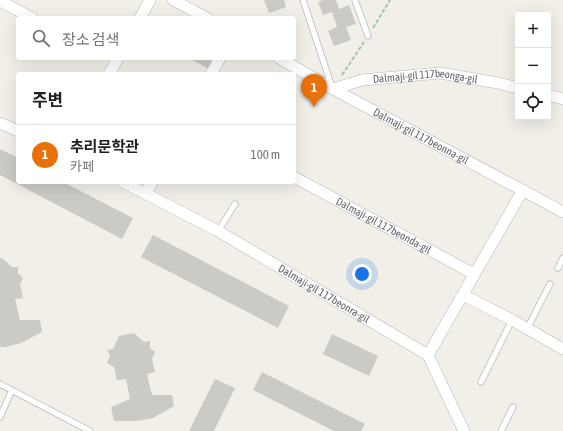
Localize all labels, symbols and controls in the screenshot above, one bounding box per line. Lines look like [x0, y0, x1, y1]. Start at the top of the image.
map controls [515, 12, 551, 120]
button: + [515, 12, 551, 48]
search box [16, 16, 296, 60]
icon: search [30, 27, 52, 49]
text: 장소 검색 [62, 31, 119, 48]
button: − [515, 48, 551, 84]
street label: Dalmaji-gil 117beonga-gil [372, 67, 479, 85]
pin: 1 [301, 74, 327, 107]
button: locate [515, 84, 551, 120]
text: 주변 [32, 90, 63, 110]
street label: Dalmaji-gil 117beonna-gil [371, 106, 471, 166]
text: 추리문학관 [70, 138, 139, 155]
text: 1 [42, 147, 48, 162]
text: 100 m [251, 147, 280, 162]
text: 카페 [70, 159, 94, 174]
street label: Dalmaji-gil 117beonda-gil [334, 195, 433, 256]
street label: Dalmaji-gil 117beonra-gil [276, 262, 372, 325]
your location [352, 264, 372, 284]

